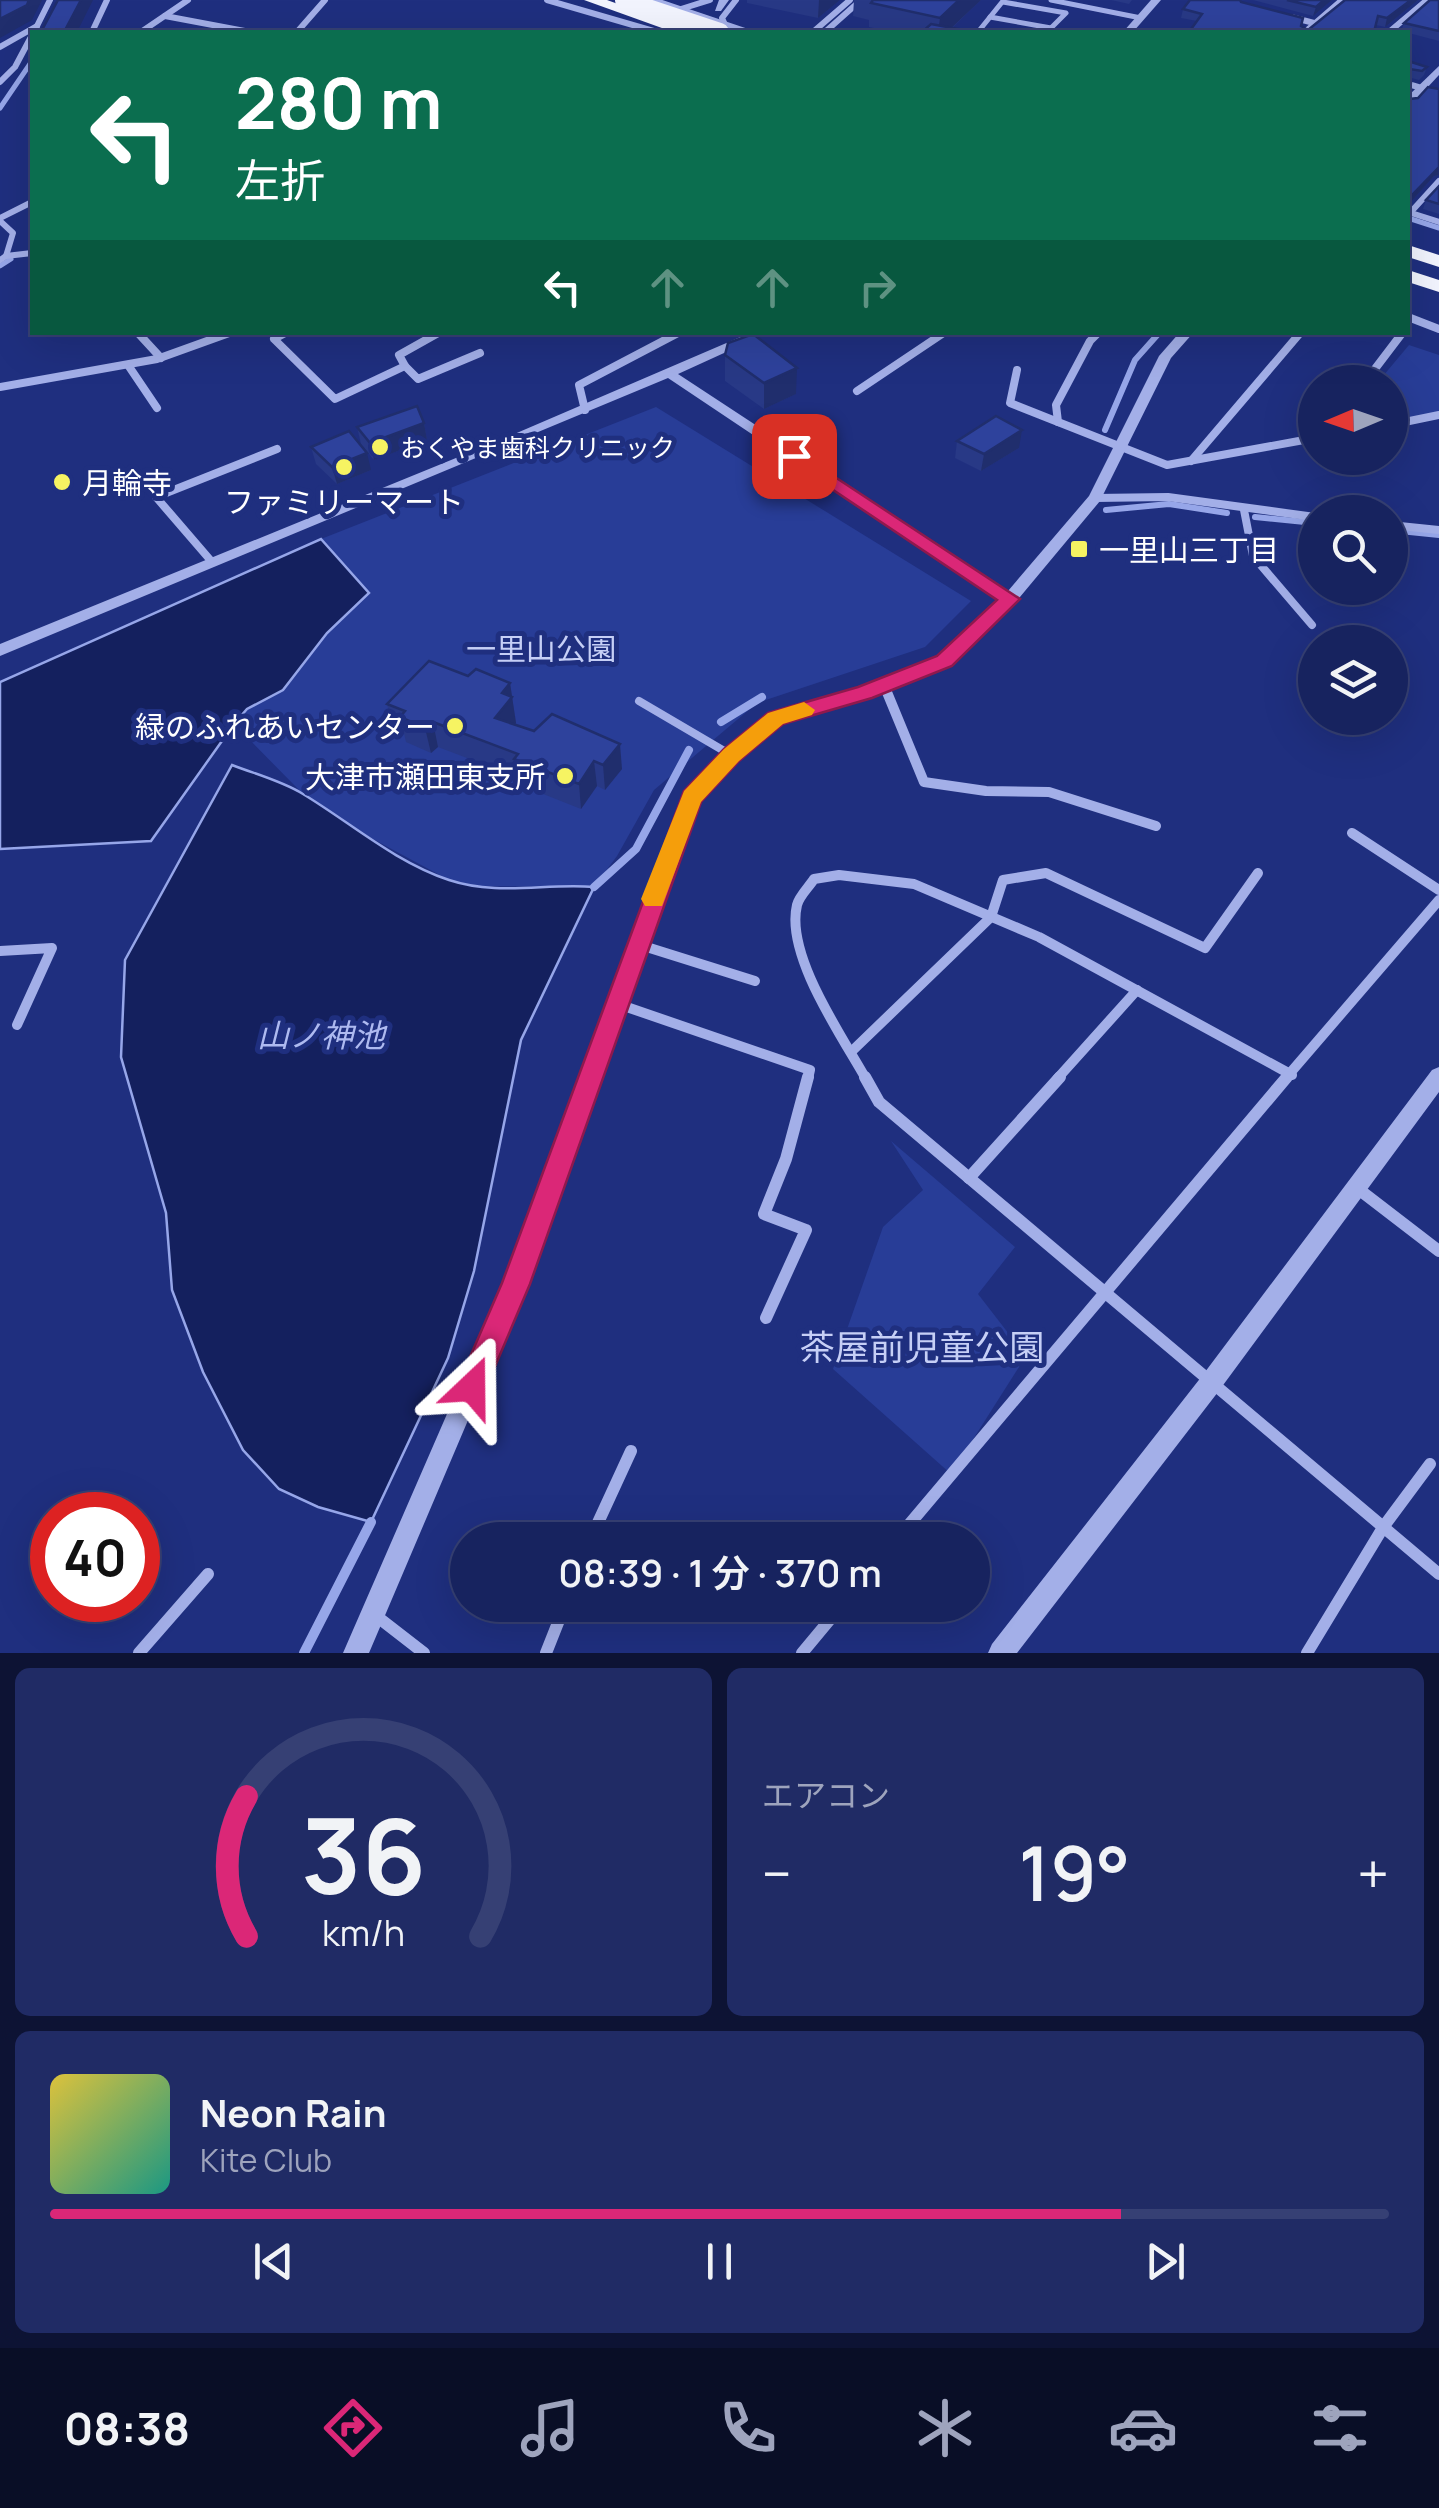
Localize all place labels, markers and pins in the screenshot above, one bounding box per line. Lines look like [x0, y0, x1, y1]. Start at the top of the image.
pin [752, 414, 837, 499]
place label: おくやま歯科クリニック [400, 430, 675, 465]
marker: おくやま歯科クリニック [369, 436, 391, 458]
marker: ファミリーマート [333, 456, 355, 478]
place label: 月輪寺 [82, 462, 172, 503]
marker: 月輪寺 [51, 471, 73, 493]
place label: ファミリーマート [224, 481, 464, 522]
place label: 一里山三丁目 [1099, 529, 1279, 570]
marker: 一里山三丁目 [1068, 538, 1090, 560]
place label: 緑のふれあいセンター [135, 706, 435, 747]
marker: 緑のふれあいセンター [444, 715, 466, 737]
place label: 大津市瀬田東支所 [305, 756, 545, 797]
marker: 大津市瀬田東支所 [554, 765, 576, 787]

